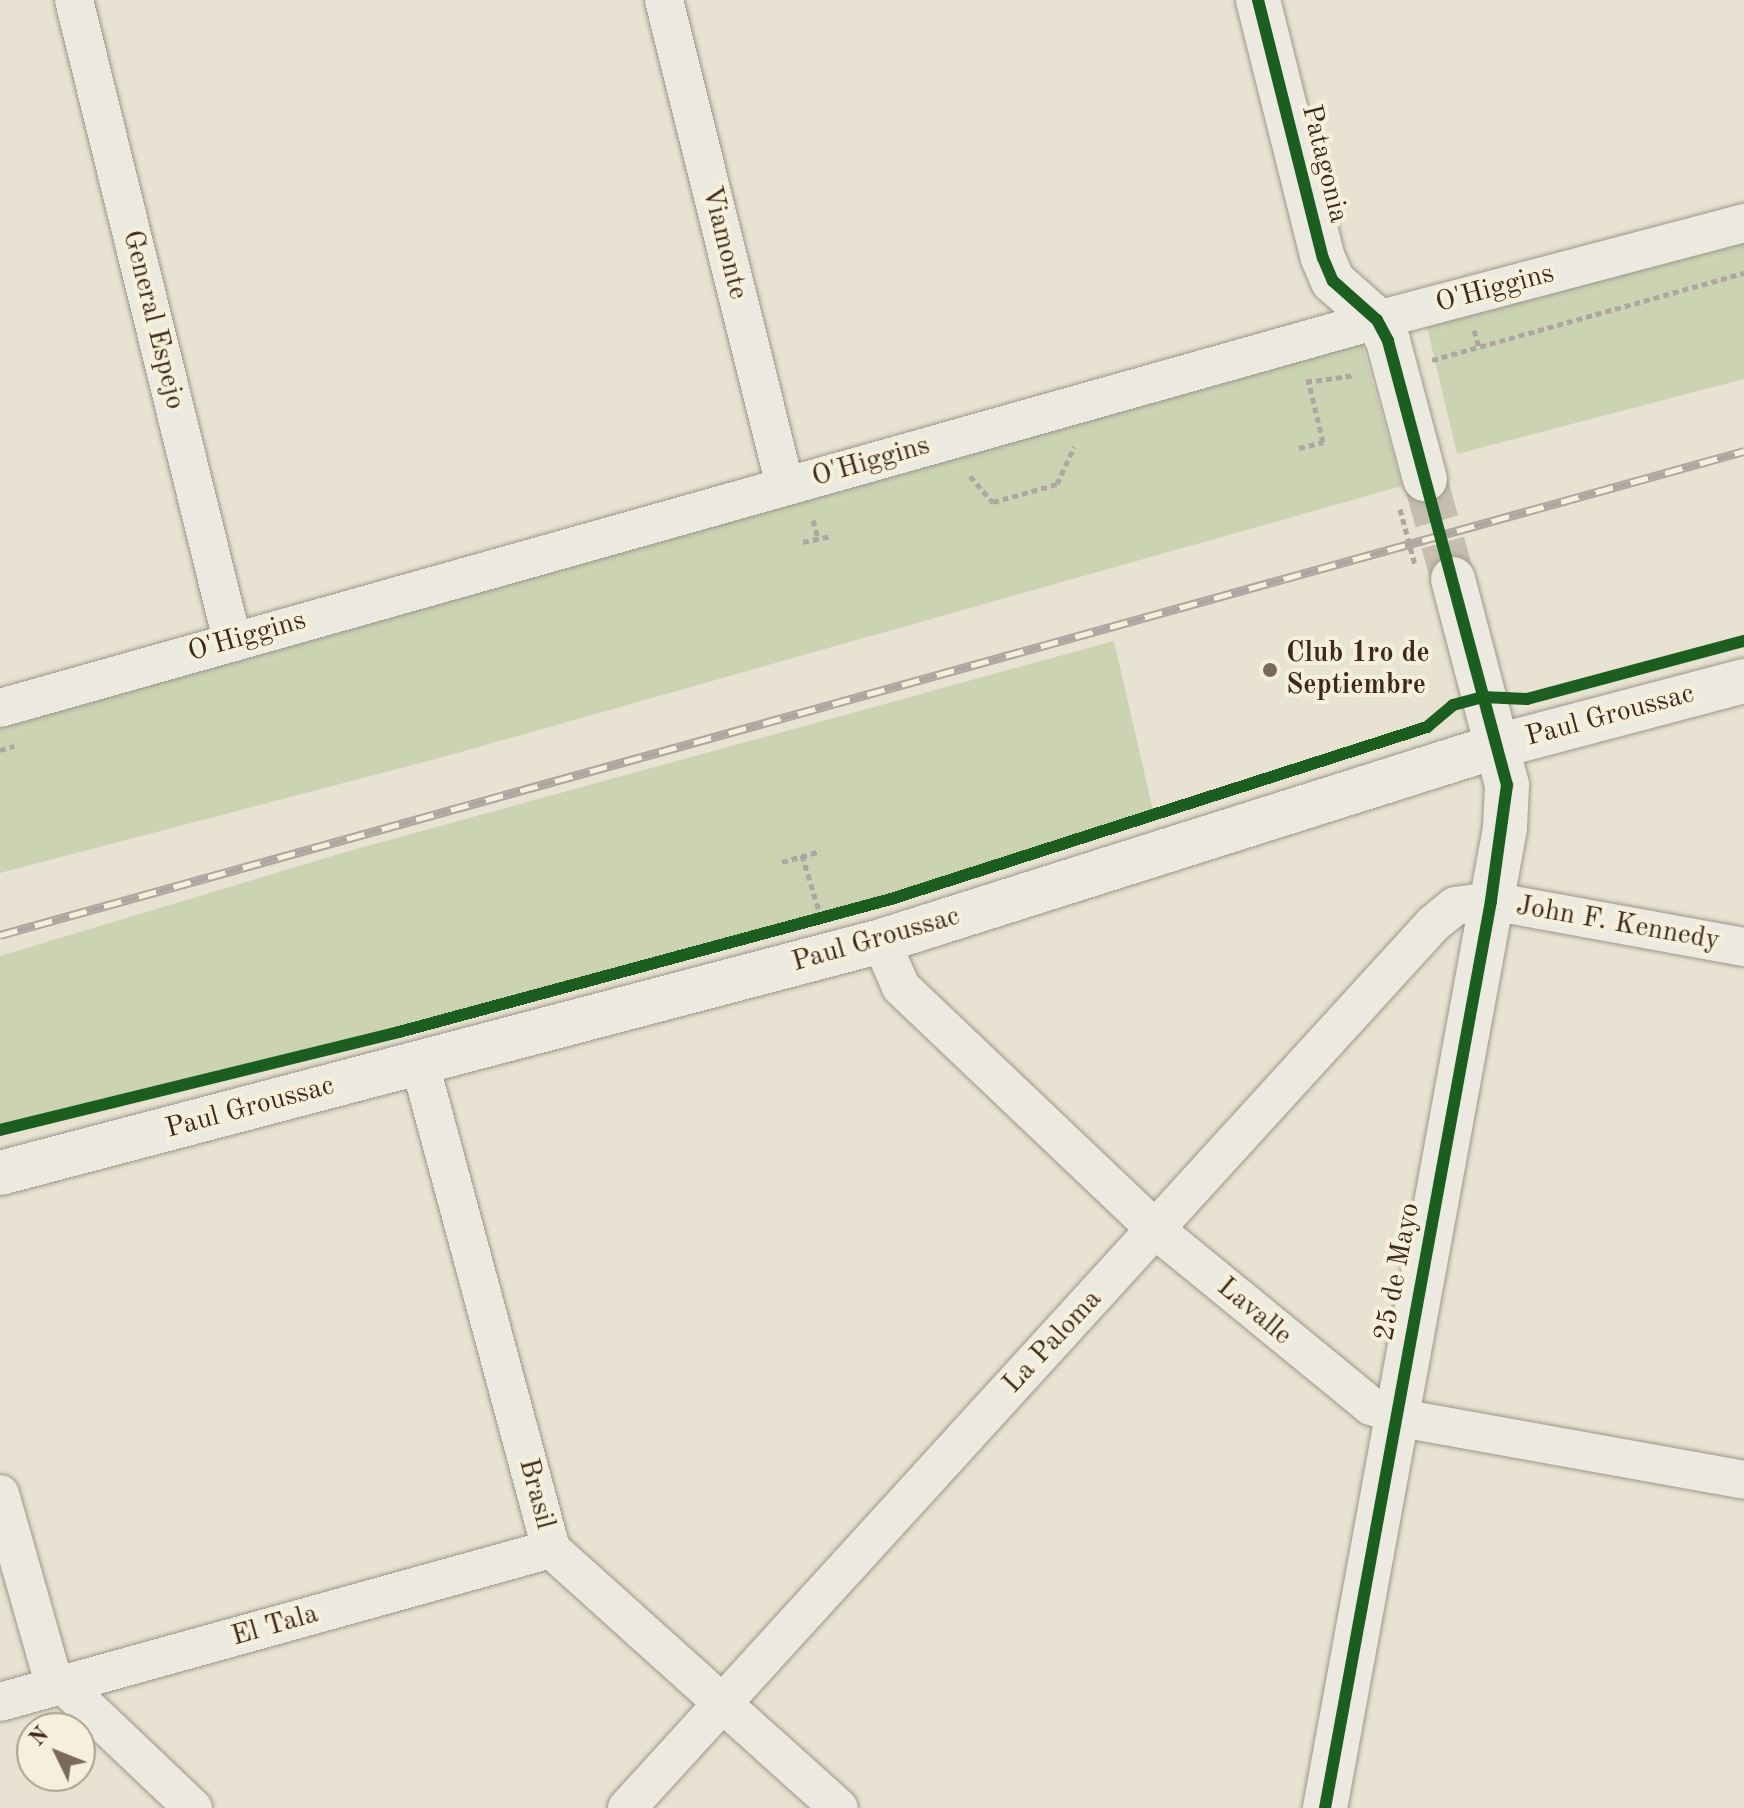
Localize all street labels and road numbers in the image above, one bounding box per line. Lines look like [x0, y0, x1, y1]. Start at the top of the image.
street label: Patagonia [1293, 101, 1355, 227]
street label: Viamonte [694, 183, 754, 303]
street label: General Espejo [115, 227, 191, 413]
street label: O'Higgins [1432, 257, 1558, 321]
street label: O'Higgins [808, 429, 934, 495]
street label: O'Higgins [184, 604, 310, 670]
street label: Paul Groussac [1522, 677, 1698, 755]
street label: John F. Kennedy [1513, 890, 1723, 958]
street label: Paul Groussac [788, 900, 964, 980]
street label: Paul Groussac [162, 1069, 338, 1147]
street label: 25 de Mayo [1368, 1200, 1428, 1344]
street label: Lavalle [1210, 1271, 1298, 1353]
street label: La Paloma [997, 1283, 1109, 1401]
street label: Brasil [510, 1455, 562, 1533]
street label: El Tala [228, 1598, 322, 1654]

